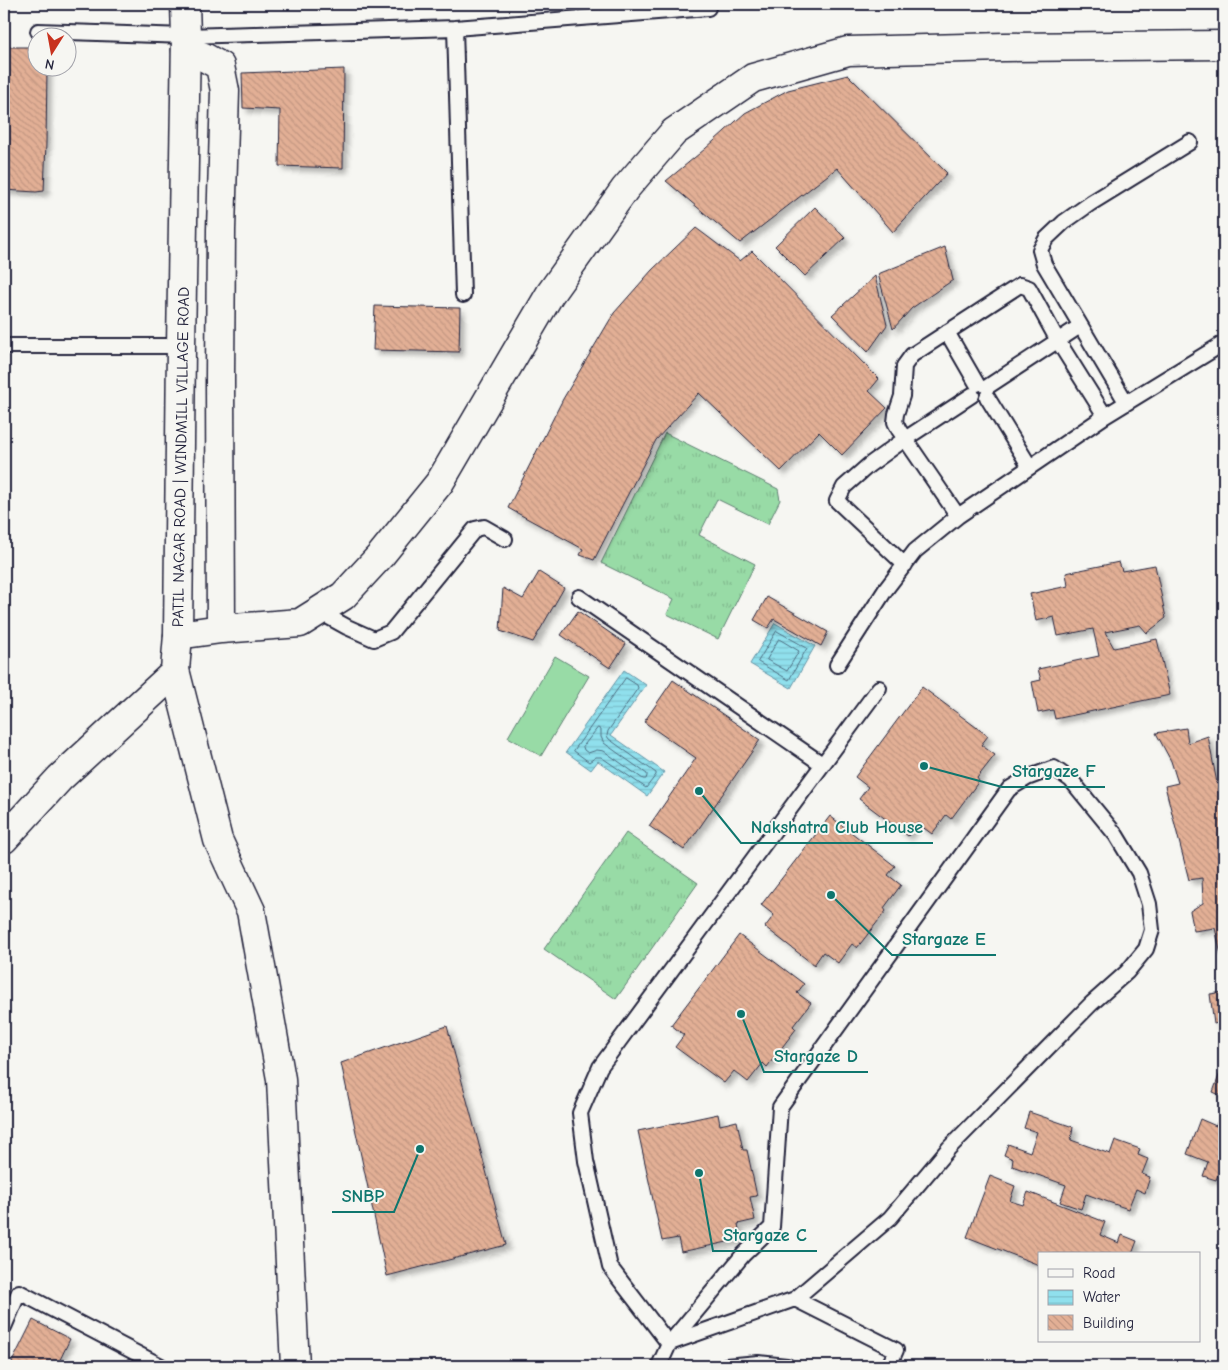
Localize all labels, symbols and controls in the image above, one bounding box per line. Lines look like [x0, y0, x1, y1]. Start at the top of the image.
north arrow [28, 28, 78, 78]
text: N [44, 55, 56, 73]
street label: PATIL NAGAR ROAD | WINDMILL VILLAGE ROAD [169, 287, 193, 627]
callout: Stargaze F [1002, 754, 1105, 787]
text: Stargaze F [1012, 761, 1096, 782]
callout: Nakshatra Club House [741, 810, 933, 843]
text: Nakshatra Club House [751, 817, 923, 838]
callout: Stargaze E [892, 922, 996, 955]
text: Stargaze E [902, 929, 986, 950]
callout: Stargaze D [764, 1039, 868, 1072]
text: Stargaze D [774, 1046, 858, 1067]
callout: SNBP [332, 1179, 394, 1212]
text: SNBP [342, 1186, 384, 1207]
callout: Stargaze C [713, 1218, 817, 1251]
text: Stargaze C [723, 1225, 807, 1246]
legend [1038, 1252, 1200, 1342]
text: Road [1083, 1264, 1115, 1282]
text: Water [1083, 1288, 1120, 1306]
text: Building [1083, 1314, 1134, 1332]

